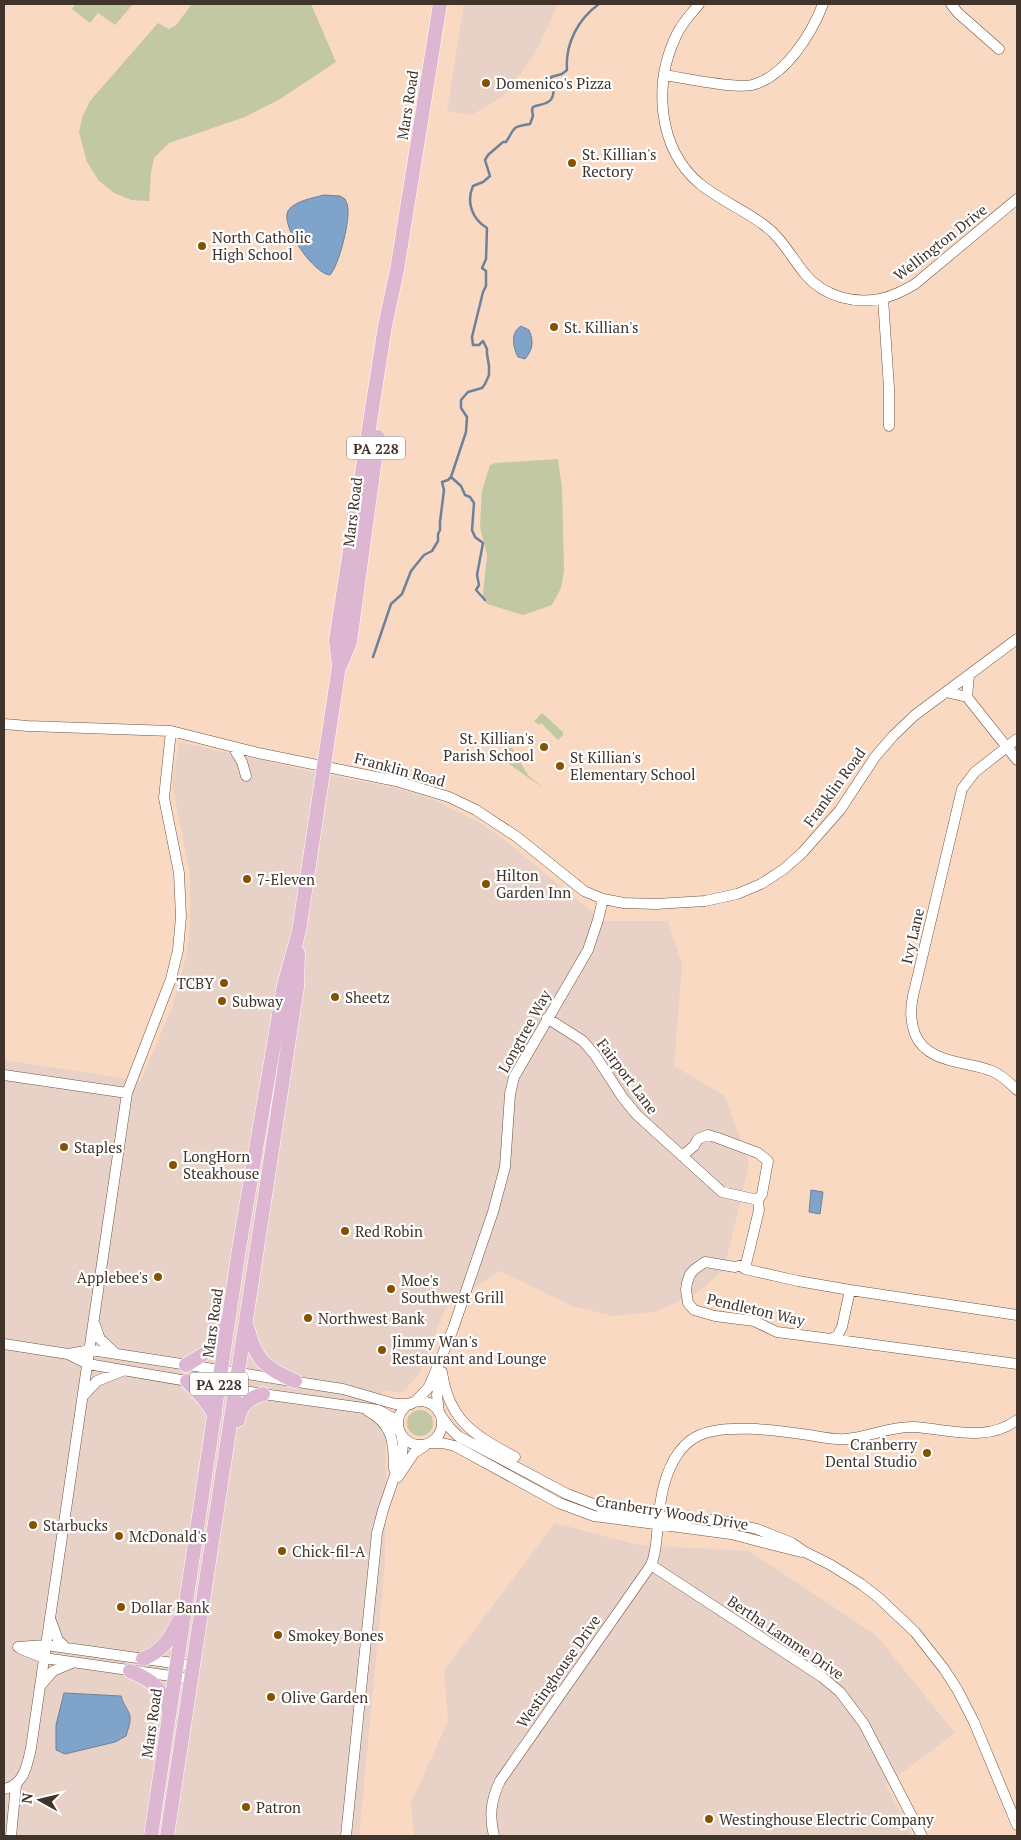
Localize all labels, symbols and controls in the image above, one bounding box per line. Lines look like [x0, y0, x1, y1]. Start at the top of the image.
street label: Mars Road [392, 69, 422, 141]
place label: Domenico's Pizza [496, 73, 612, 93]
marker: Domenico's Pizza [480, 77, 492, 89]
place label: St. Killian's Rectory [582, 144, 656, 181]
marker: St. Killian's Rectory [566, 157, 578, 169]
street label: Wellington Drive [889, 199, 991, 285]
place label: North Catholic High School [212, 227, 311, 264]
marker: North Catholic High School [196, 240, 208, 252]
place label: St. Killian's [564, 317, 638, 337]
marker: St. Killian's [548, 321, 560, 333]
road number: PA 228 [347, 436, 405, 459]
street label: Mars Road [338, 476, 366, 548]
place label: St. Killian's Parish School [443, 728, 534, 765]
marker: St. Killian's Parish School [538, 741, 550, 753]
street label: Franklin Road [799, 743, 869, 831]
street label: Franklin Road [352, 747, 448, 791]
place label: St Killian's Elementary School [570, 747, 696, 784]
marker: St Killian's Elementary School [554, 760, 566, 772]
place label: Hilton Garden Inn [496, 865, 571, 902]
place label: 7-Eleven [257, 869, 315, 889]
marker: 7-Eleven [241, 873, 253, 885]
marker: Hilton Garden Inn [480, 878, 492, 890]
street label: Ivy Lane [896, 906, 928, 966]
place label: TCBY [177, 973, 214, 993]
marker: TCBY [218, 977, 230, 989]
street label: Longtree Way [493, 986, 555, 1076]
place label: Sheetz [345, 987, 390, 1007]
place label: Subway [232, 991, 283, 1011]
marker: Sheetz [329, 991, 341, 1003]
marker: Subway [216, 995, 228, 1007]
street label: Fairport Lane [593, 1034, 663, 1118]
place label: Staples [74, 1137, 122, 1157]
marker: Staples [58, 1141, 70, 1153]
place label: LongHorn Steakhouse [183, 1146, 259, 1183]
marker: LongHorn Steakhouse [167, 1159, 179, 1171]
place label: Red Robin [355, 1221, 423, 1241]
marker: Red Robin [339, 1225, 351, 1237]
place label: Applebee's [77, 1267, 148, 1287]
place label: Moe's Southwest Grill [401, 1270, 504, 1307]
marker: Applebee's [152, 1271, 164, 1283]
marker: Moe's Southwest Grill [385, 1283, 397, 1295]
street label: Mars Road [197, 1287, 227, 1359]
street label: Pendleton Way [705, 1288, 807, 1330]
place label: Northwest Bank [318, 1308, 425, 1328]
marker: Northwest Bank [302, 1312, 314, 1324]
place label: Jimmy Wan's Restaurant and Lounge [392, 1331, 546, 1368]
marker: Jimmy Wan's Restaurant and Lounge [376, 1344, 388, 1356]
road number: PA 228 [190, 1372, 248, 1396]
place label: Cranberry Dental Studio [825, 1434, 917, 1471]
marker: Cranberry Dental Studio [921, 1447, 933, 1459]
street label: Cranberry Woods Drive [594, 1490, 750, 1534]
place label: Starbucks [43, 1515, 108, 1535]
marker: Starbucks [27, 1519, 39, 1531]
place label: McDonald's [129, 1526, 207, 1546]
marker: McDonald's [113, 1530, 125, 1542]
place label: Chick-fil-A [292, 1541, 366, 1561]
marker: Chick-fil-A [276, 1545, 288, 1557]
street label: Bertha Lamme Drive [724, 1590, 848, 1684]
place label: Dollar Bank [131, 1597, 210, 1617]
marker: Dollar Bank [115, 1601, 127, 1613]
street label: Westinghouse Drive [512, 1611, 604, 1731]
place label: Smokey Bones [288, 1625, 384, 1645]
marker: Smokey Bones [272, 1629, 284, 1641]
street label: Mars Road [136, 1687, 166, 1759]
place label: Olive Garden [281, 1687, 368, 1707]
marker: Olive Garden [265, 1691, 277, 1703]
north arrow [15, 1775, 65, 1825]
text: N [16, 1791, 37, 1805]
place label: Patron [256, 1797, 301, 1817]
marker: Patron [240, 1801, 252, 1813]
place label: Westinghouse Electric Company [719, 1809, 934, 1829]
marker: Westinghouse Electric Company [703, 1813, 715, 1825]

